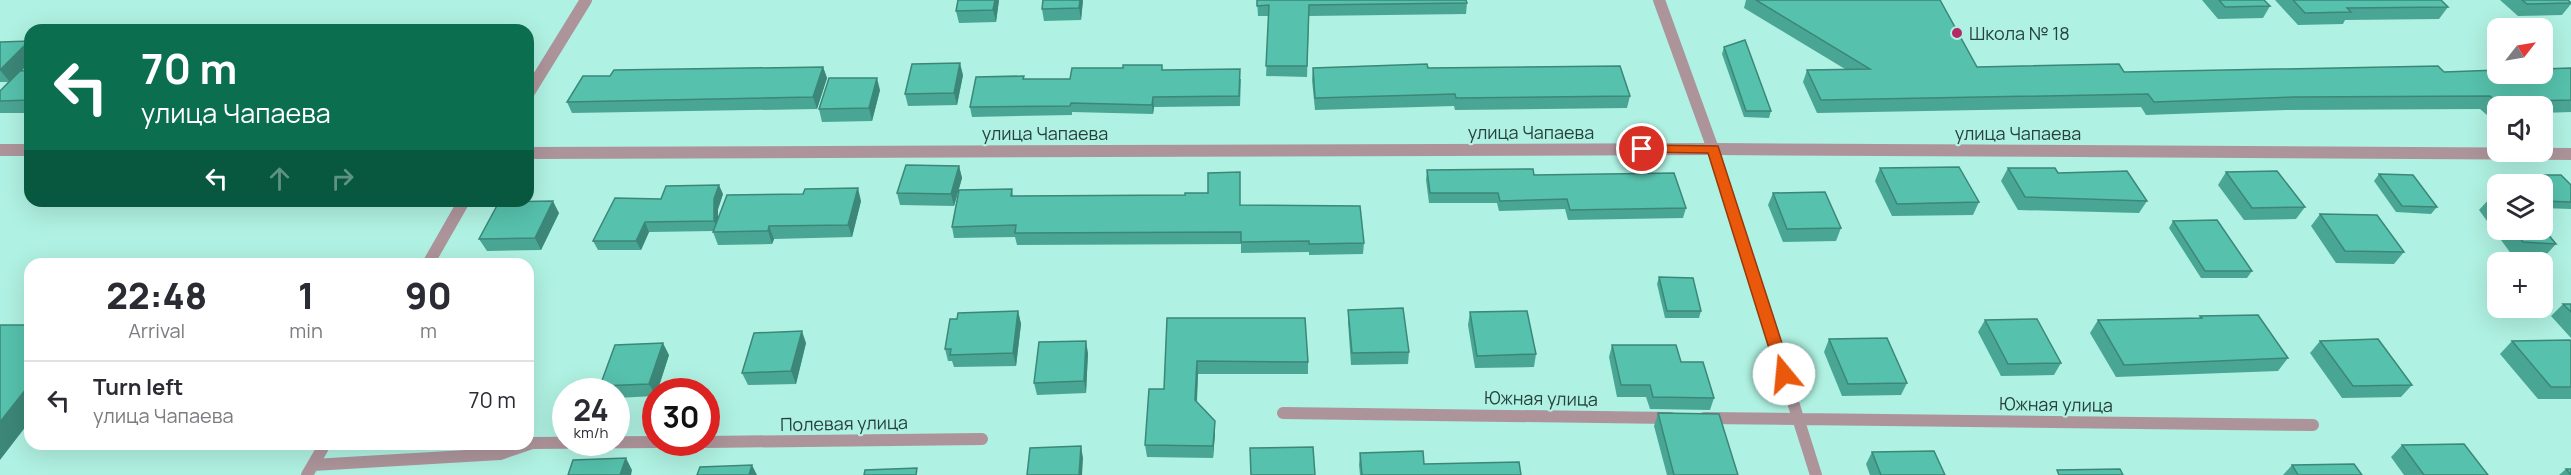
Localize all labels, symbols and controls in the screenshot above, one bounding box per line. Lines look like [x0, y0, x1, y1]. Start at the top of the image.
north arrow [2487, 18, 2553, 84]
map controls [2487, 18, 2553, 318]
place label: Школа № 18 [1969, 21, 2070, 45]
marker: Школа № 18 [1950, 26, 1964, 40]
text: 70 m [141, 39, 237, 97]
icon: left [42, 48, 120, 126]
text: улица Чапаева [141, 94, 331, 131]
button: sound [2487, 96, 2553, 162]
street label: улица Чапаева [1468, 120, 1594, 144]
street label: улица Чапаева [982, 121, 1108, 145]
street label: улица Чапаева [1955, 121, 2081, 145]
pin [1616, 123, 1667, 174]
icon: arrive [1625, 132, 1658, 165]
icon: left [200, 162, 233, 195]
icon: ahead [263, 162, 296, 195]
icon: right [326, 162, 359, 195]
button: layers [2487, 174, 2553, 240]
button: + [2487, 252, 2553, 318]
text: 22:48 [106, 271, 207, 320]
text: 1 [298, 271, 314, 320]
text: 90 [405, 271, 452, 320]
text: Arrival [128, 317, 185, 344]
text: min [289, 317, 323, 344]
text: m [420, 317, 437, 344]
position arrow [1752, 342, 1816, 406]
text: Turn left [93, 372, 183, 402]
speed limit sign: 30 [642, 378, 720, 456]
icon: left [42, 384, 75, 417]
text: 70 m [468, 385, 516, 415]
street label: Южная улица [1484, 385, 1598, 411]
text: 24 [573, 389, 609, 430]
street label: Южная улица [1999, 391, 2113, 417]
text: улица Чапаева [93, 402, 234, 429]
street label: Полевая улица [780, 410, 908, 436]
text: km/h [574, 422, 608, 443]

